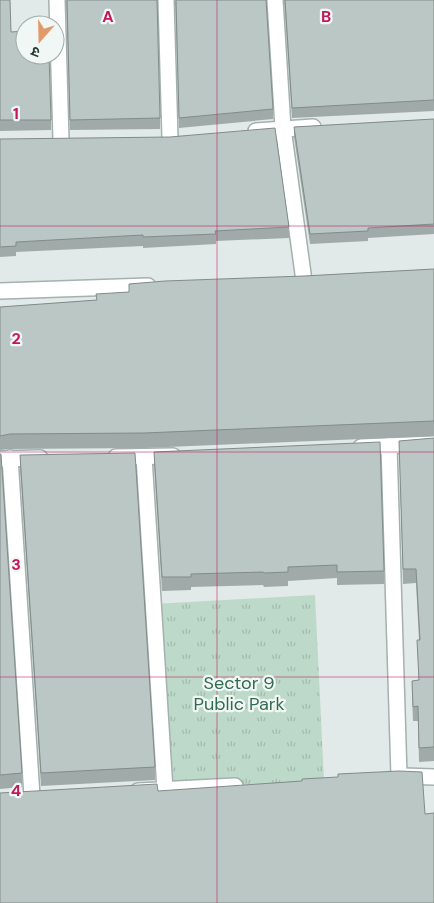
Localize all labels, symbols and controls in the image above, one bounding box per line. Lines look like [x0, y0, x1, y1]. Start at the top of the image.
text: A [102, 6, 114, 27]
text: B [321, 6, 331, 27]
north arrow [15, 15, 65, 65]
text: उ [28, 42, 42, 62]
text: 1 [13, 103, 19, 124]
text: 2 [11, 328, 21, 349]
text: 3 [11, 554, 21, 575]
park label: Sector 9 Public Park [194, 671, 285, 716]
text: 4 [11, 780, 21, 801]

